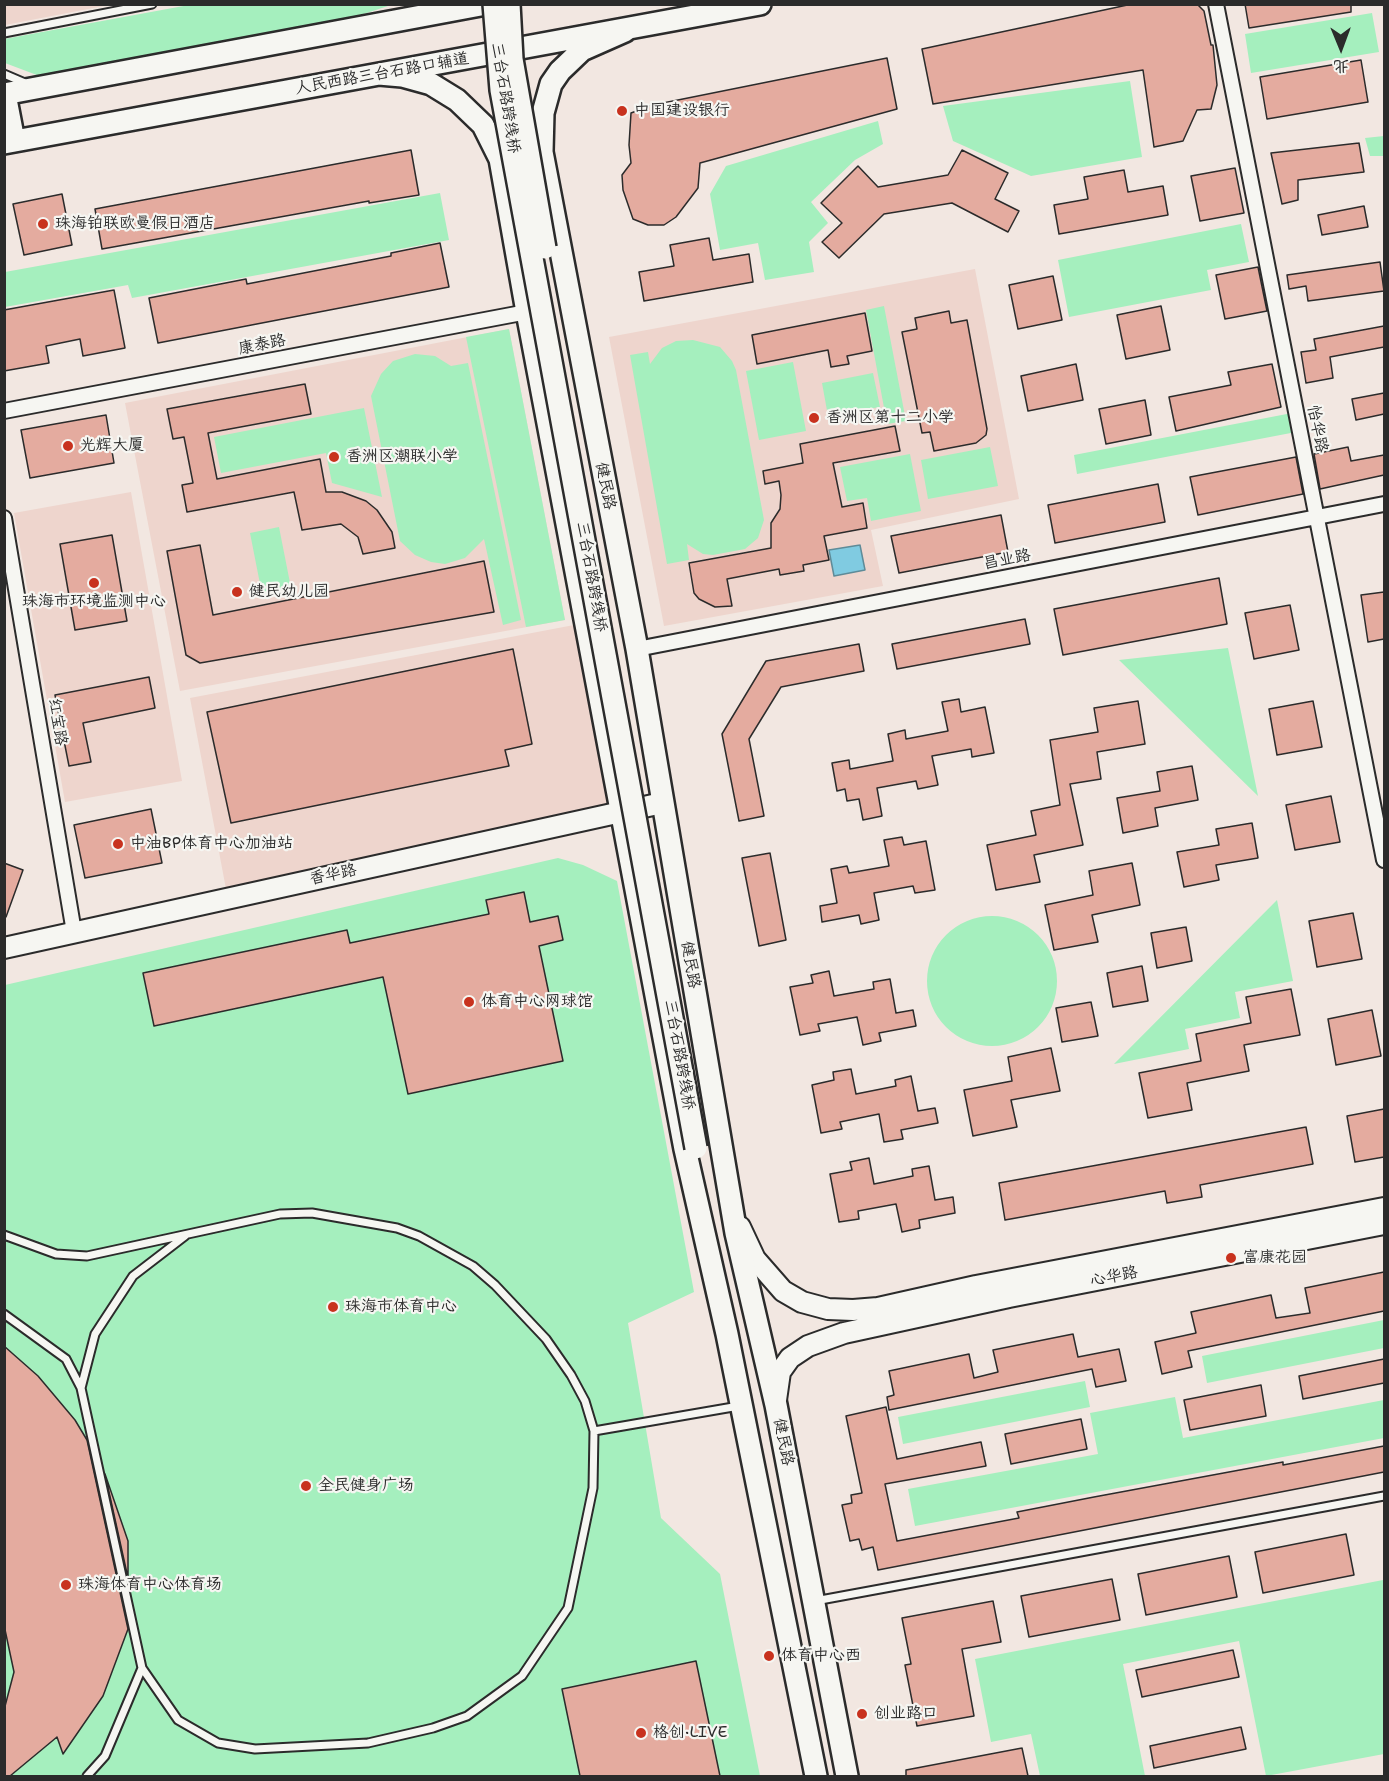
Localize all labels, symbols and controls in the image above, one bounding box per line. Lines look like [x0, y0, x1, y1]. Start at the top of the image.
north arrow [1311, 18, 1371, 78]
street label: 三台石路跨线桥 [487, 41, 523, 155]
street label: 人民西路三台石路口辅道 [294, 49, 470, 99]
text: 北 [1333, 56, 1350, 77]
place label: 中国建设银行 [634, 101, 730, 121]
marker: 中国建设银行 [615, 104, 629, 118]
place label: 珠海铂联欧曼假日酒店 [55, 214, 215, 234]
marker: 珠海铂联欧曼假日酒店 [36, 217, 50, 231]
street label: 康泰路 [237, 331, 287, 359]
street label: 怡华路 [1303, 404, 1331, 454]
place label: 香洲区第十二小学 [826, 408, 954, 428]
marker: 香洲区第十二小学 [807, 411, 821, 425]
place label: 光辉大厦 [80, 436, 144, 456]
marker: 光辉大厦 [61, 439, 75, 453]
place label: 香洲区潮联小学 [346, 447, 458, 467]
marker: 香洲区潮联小学 [327, 450, 341, 464]
street label: 健民路 [591, 461, 619, 511]
street label: 三台石路跨线桥 [572, 520, 610, 634]
street label: 昌业路 [982, 546, 1032, 574]
marker: 珠海市环境监测中心 [87, 576, 101, 590]
place label: 健民幼儿园 [249, 582, 329, 602]
marker: 健民幼儿园 [230, 585, 244, 599]
place label: 珠海市环境监测中心 [22, 592, 166, 612]
street label: 红宝路 [44, 697, 70, 747]
place label: 中油BP体育中心加油站 [130, 834, 293, 854]
marker: 中油BP体育中心加油站 [111, 837, 125, 851]
street label: 香华路 [308, 861, 358, 889]
street label: 健民路 [676, 940, 704, 990]
place label: 体育中心网球馆 [481, 992, 593, 1012]
marker: 体育中心网球馆 [462, 995, 476, 1009]
street label: 三台石路跨线桥 [660, 998, 698, 1112]
place label: 富康花园 [1243, 1248, 1307, 1268]
marker: 富康花园 [1224, 1251, 1238, 1265]
street label: 心华路 [1089, 1263, 1139, 1291]
place label: 珠海市体育中心 [345, 1297, 457, 1317]
marker: 珠海市体育中心 [326, 1300, 340, 1314]
street label: 健民路 [769, 1417, 797, 1467]
place label: 全民健身广场 [318, 1476, 414, 1496]
marker: 全民健身广场 [299, 1479, 313, 1493]
place label: 珠海体育中心体育场 [78, 1575, 222, 1595]
marker: 珠海体育中心体育场 [59, 1578, 73, 1592]
place label: 体育中心西 [781, 1646, 861, 1666]
marker: 体育中心西 [762, 1649, 776, 1663]
place label: 创业路口 [874, 1704, 938, 1724]
marker: 创业路口 [855, 1707, 869, 1721]
place label: 格创·LIVE [653, 1723, 727, 1743]
marker: 格创·LIVE [634, 1726, 648, 1740]

